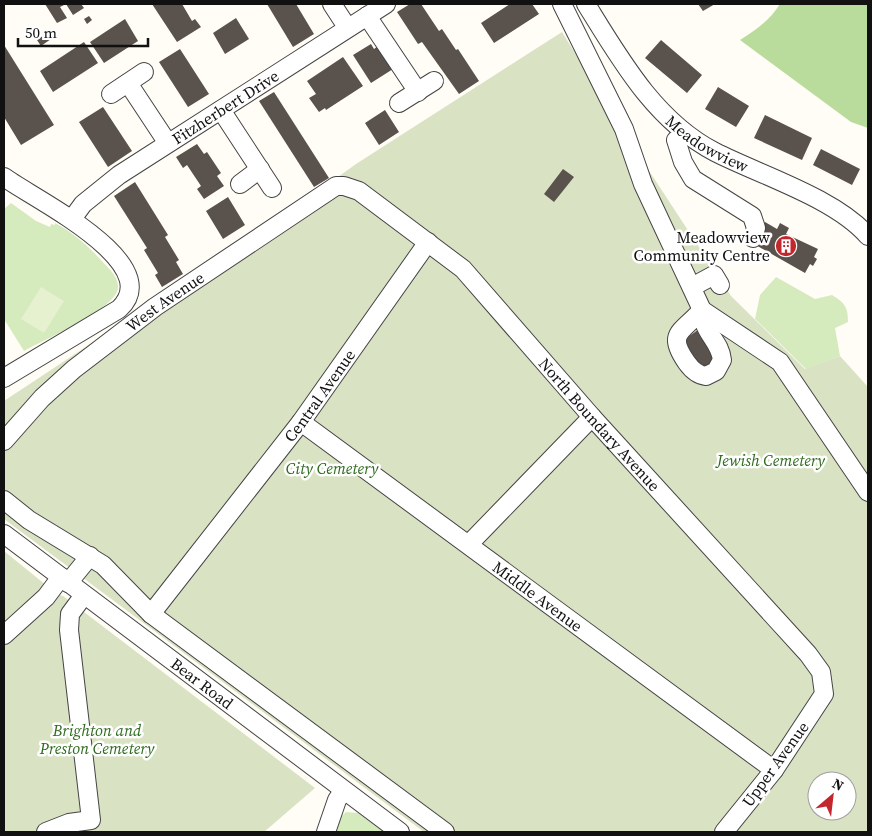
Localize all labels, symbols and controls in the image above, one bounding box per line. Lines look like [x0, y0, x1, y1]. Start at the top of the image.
scale bar [18, 15, 148, 47]
text: 50 m [25, 22, 57, 43]
street label: Fitzherbert Drive [168, 65, 283, 149]
street label: Meadowview [661, 110, 753, 177]
place label: Meadowview Community Centre [634, 226, 771, 266]
building icon: Meadowview Community Centre [774, 234, 798, 258]
street label: West Avenue [121, 266, 208, 336]
street label: Central Avenue [279, 345, 360, 446]
street label: North Boundary Avenue [534, 353, 665, 496]
park label: Jewish Cemetery [715, 449, 825, 471]
park label: City Cemetery [286, 457, 379, 479]
street label: Middle Avenue [488, 556, 587, 637]
street label: Bear Road [166, 652, 238, 714]
street label: Upper Avenue [737, 717, 813, 811]
park label: Brighton and Preston Cemetery [39, 719, 155, 759]
north arrow [807, 771, 857, 821]
text: N [829, 773, 847, 796]

